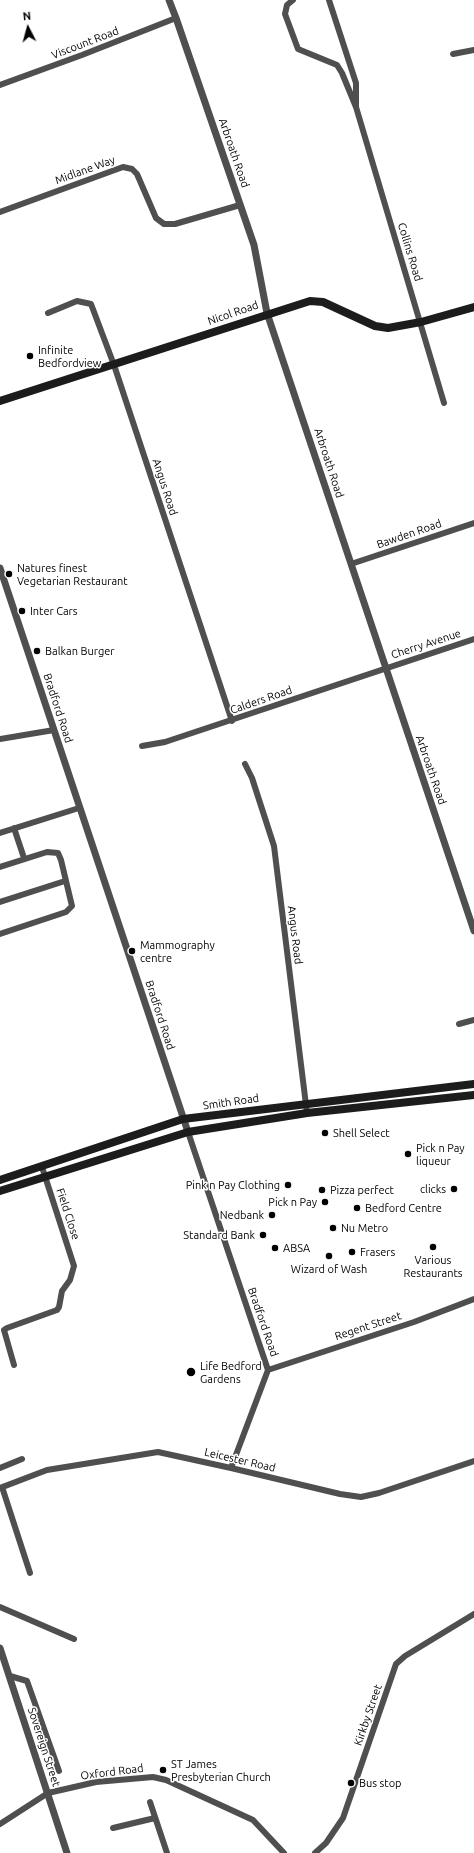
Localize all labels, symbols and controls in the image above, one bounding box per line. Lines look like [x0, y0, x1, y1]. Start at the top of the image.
north arrow [8, 8, 48, 48]
text: N [22, 10, 31, 22]
street label: Viscount Road [49, 24, 121, 62]
street label: Arbroath Road [216, 117, 252, 189]
street label: Midlane Way [53, 153, 117, 187]
street label: Collins Road [395, 221, 425, 283]
street label: Nicol Road [206, 298, 260, 328]
place label: Infinite Bedfordview [38, 343, 101, 369]
marker: Infinite Bedfordview [25, 351, 35, 361]
street label: Arbroath Road [312, 426, 346, 500]
street label: Angus Road [150, 457, 180, 517]
street label: Bawden Road [375, 517, 443, 551]
place label: Natures finest Vegetarian Restaurant [17, 561, 128, 587]
marker: Natures finest Vegetarian Restaurant [4, 569, 14, 579]
place label: Inter Cars [30, 604, 78, 618]
marker: Inter Cars [17, 606, 27, 616]
street label: Cherry Avenue [389, 627, 463, 661]
place label: Balkan Burger [45, 644, 115, 658]
marker: Balkan Burger [32, 646, 42, 656]
street label: Bradford Road [41, 672, 75, 744]
street label: Calders Road [228, 683, 294, 717]
street label: Arbroath Road [413, 734, 449, 806]
street label: Angus Road [285, 905, 305, 965]
place label: Mammography centre [140, 938, 215, 964]
marker: Mammography centre [127, 946, 137, 956]
street label: Bradford Road [143, 979, 177, 1051]
street label: Smith Road [202, 1092, 260, 1112]
place label: Shell Select [333, 1126, 390, 1140]
marker: Shell Select [320, 1128, 330, 1138]
place label: Pick n Pay liqueur [416, 1141, 465, 1167]
marker: Pick n Pay liqueur [403, 1149, 413, 1159]
place label: Pink n Pay Clothing [186, 1178, 280, 1192]
marker: Pink n Pay Clothing [283, 1180, 293, 1190]
place label: clicks [420, 1182, 446, 1196]
place label: Pizza perfect [330, 1183, 394, 1197]
marker: clicks [449, 1184, 459, 1194]
marker: Pizza perfect [317, 1185, 327, 1195]
street label: Field Close [53, 1187, 83, 1241]
place label: Pick n Pay [268, 1195, 317, 1209]
marker: Pick n Pay [320, 1197, 330, 1207]
place label: Bedford Centre [365, 1201, 442, 1215]
marker: Bedford Centre [352, 1203, 362, 1213]
place label: Nedbank [220, 1208, 264, 1222]
marker: Nedbank [267, 1210, 277, 1220]
place label: Nu Metro [341, 1221, 388, 1235]
marker: Nu Metro [328, 1223, 338, 1233]
place label: Standard Bank [183, 1228, 255, 1242]
marker: Standard Bank [258, 1230, 268, 1240]
place label: ABSA [283, 1241, 310, 1255]
marker: Various Restaurants [428, 1242, 438, 1252]
marker: ABSA [270, 1243, 280, 1253]
place label: Frasers [360, 1245, 395, 1259]
marker: Frasers [347, 1247, 357, 1257]
marker: Wizard of Wash [324, 1251, 334, 1261]
place label: Various Restaurants [403, 1253, 463, 1279]
place label: Wizard of Wash [291, 1262, 367, 1276]
street label: Bradford Road [245, 1286, 281, 1358]
street label: Regent Street [333, 1309, 403, 1343]
place label: Life Bedford Gardens [200, 1359, 262, 1385]
marker: Life Bedford Gardens [185, 1366, 197, 1378]
street label: Leicester Road [203, 1445, 277, 1475]
street label: Kirkby Street [351, 1682, 385, 1748]
street label: Sovereign Street [25, 1706, 63, 1788]
place label: ST James Presbyterian Church [171, 1757, 271, 1783]
street label: Oxford Road [80, 1762, 144, 1782]
marker: ST James Presbyterian Church [158, 1765, 168, 1775]
place label: Bus stop [359, 1776, 402, 1790]
marker: Bus stop [346, 1778, 356, 1788]

